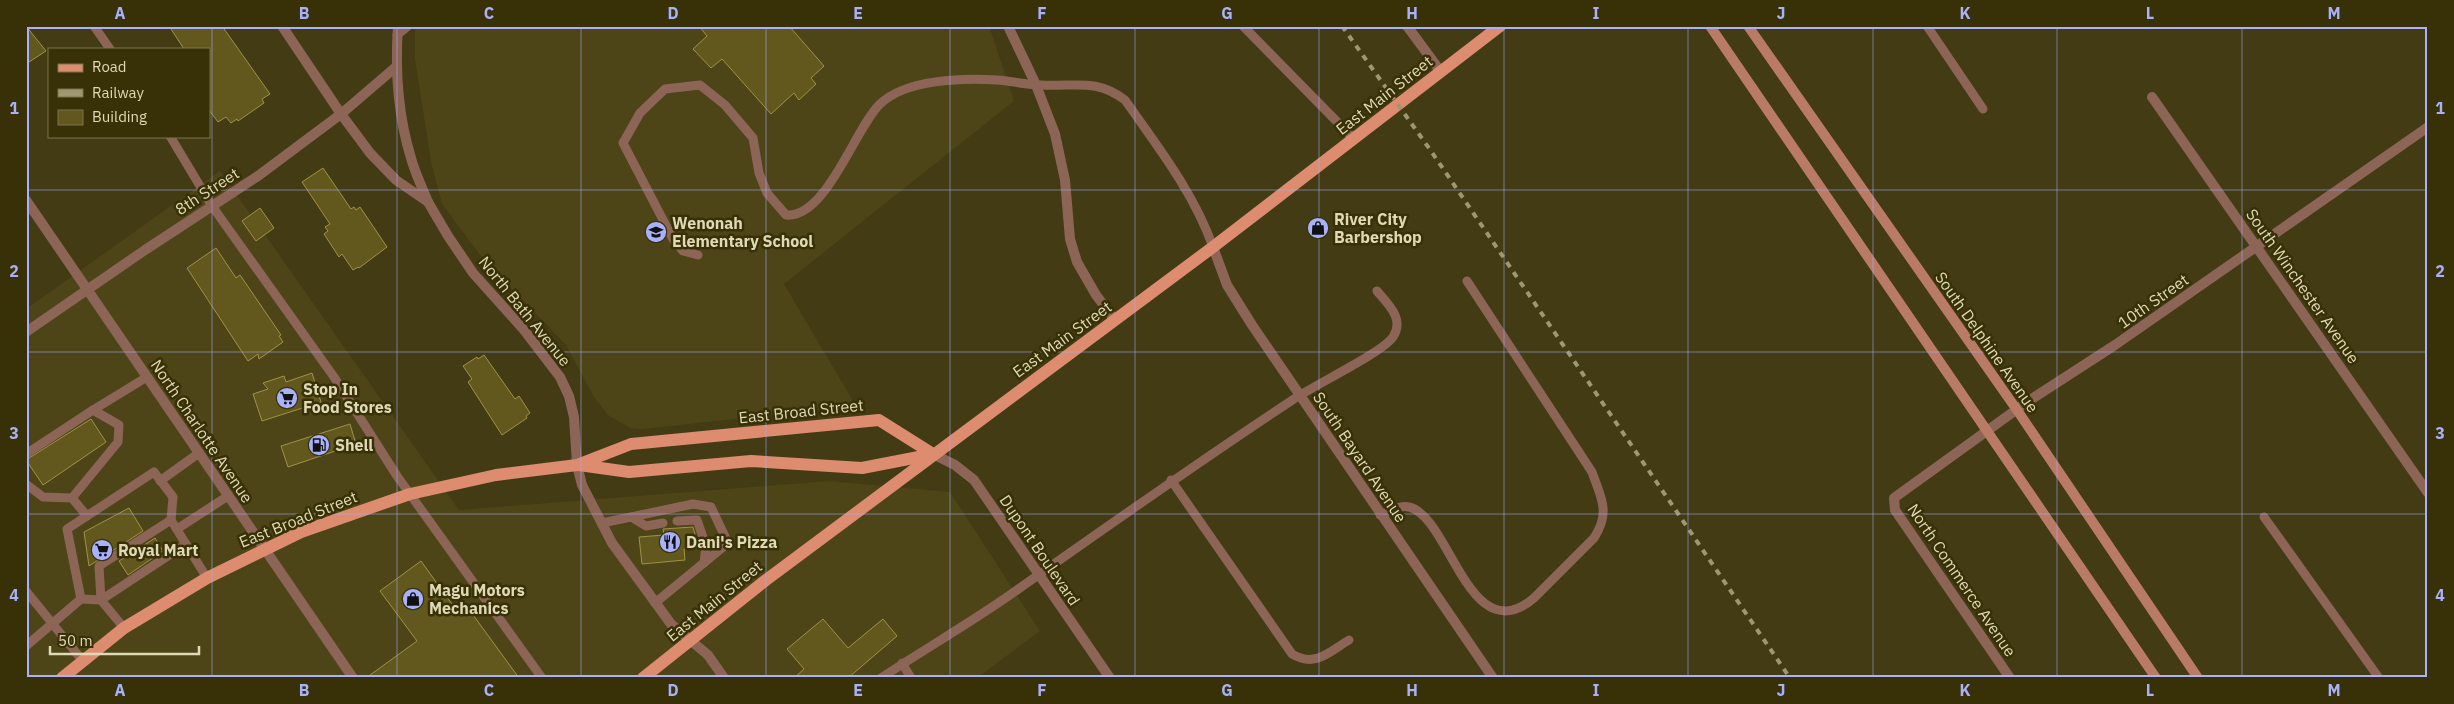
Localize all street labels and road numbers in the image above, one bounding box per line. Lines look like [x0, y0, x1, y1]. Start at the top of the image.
street label: East Main Street [1332, 51, 1436, 139]
street label: 8th Street [171, 163, 243, 219]
street label: South Winchester Avenue [2242, 205, 2364, 367]
street label: North Bath Avenue [475, 252, 576, 370]
street label: South Delphine Avenue [1931, 268, 2043, 416]
street label: 10th Street [2114, 269, 2192, 333]
street label: East Main Street [1009, 296, 1115, 382]
street label: North Charlotte Avenue [147, 356, 258, 507]
street label: South Bayard Avenue [1309, 388, 1411, 526]
street label: East Broad Street [737, 394, 865, 428]
street label: East Broad Street [236, 486, 360, 552]
street label: Dupont Boulevard [996, 491, 1084, 609]
street label: North Commerce Avenue [1903, 500, 2021, 660]
street label: East Main Street [662, 556, 766, 646]

